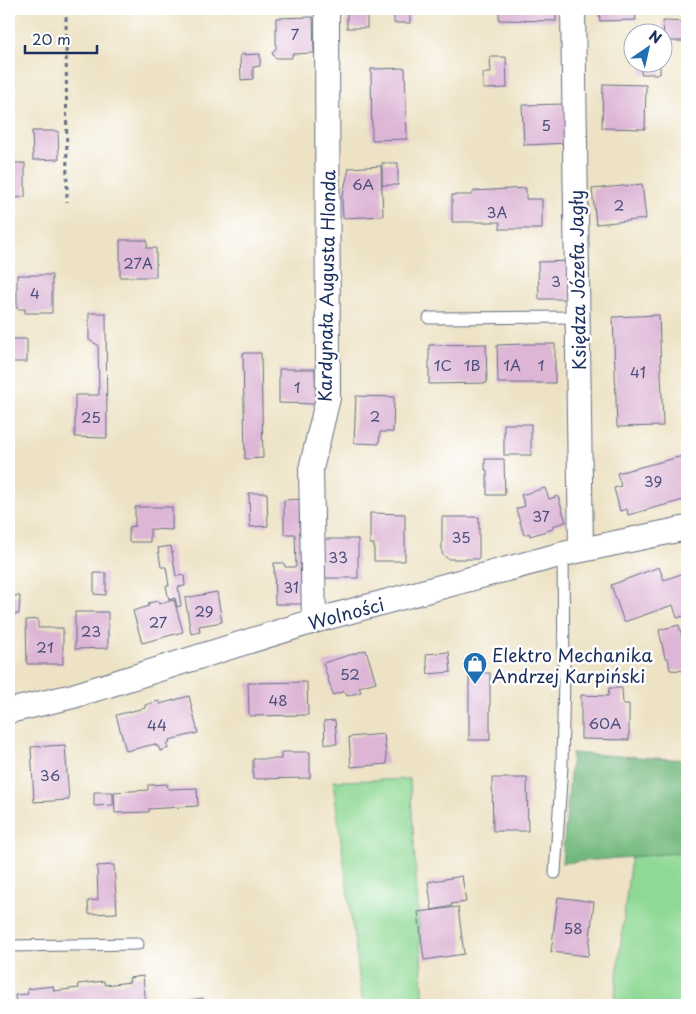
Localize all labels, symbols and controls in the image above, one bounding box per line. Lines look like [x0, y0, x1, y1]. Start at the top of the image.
scale bar [25, 22, 98, 54]
house number: 7 [291, 22, 300, 45]
north arrow [624, 22, 674, 72]
text: N [645, 25, 666, 49]
text: 20 m [32, 27, 71, 50]
house number: 5 [541, 113, 551, 136]
street label: Kardynała Augusta Hlonda [310, 170, 342, 402]
house number: 6A [352, 172, 374, 195]
street label: Księdza Józefa Jagły [562, 190, 592, 370]
house number: 2 [614, 193, 624, 216]
house number: 3A [487, 200, 508, 223]
house number: 27A [123, 251, 153, 274]
house number: 3 [551, 269, 561, 292]
house number: 4 [30, 281, 40, 304]
house number: 1C [434, 353, 452, 376]
house number: 1B [464, 353, 480, 376]
house number: 1A [503, 353, 521, 376]
house number: 1 [538, 353, 544, 376]
house number: 41 [630, 360, 646, 383]
house number: 1 [294, 375, 300, 398]
house number: 2 [370, 404, 380, 427]
house number: 25 [81, 405, 101, 428]
house number: 39 [644, 469, 662, 492]
house number: 37 [532, 504, 550, 527]
house number: 35 [451, 525, 471, 548]
house number: 33 [328, 545, 348, 568]
house number: 31 [283, 575, 299, 598]
street label: Wolności [305, 590, 387, 636]
house number: 29 [194, 599, 214, 622]
house number: 27 [149, 610, 168, 633]
house number: 23 [81, 619, 101, 642]
house number: 21 [36, 635, 54, 658]
place label: Elektro Mechanika Andrzej Karpiński [492, 641, 653, 689]
shop icon: Elektro Mechanika Andrzej Karpiński [462, 651, 488, 685]
house number: 52 [340, 662, 360, 685]
house number: 48 [268, 688, 288, 711]
house number: 60A [589, 711, 621, 734]
house number: 44 [147, 713, 167, 736]
house number: 36 [40, 763, 60, 786]
house number: 58 [563, 916, 583, 939]

